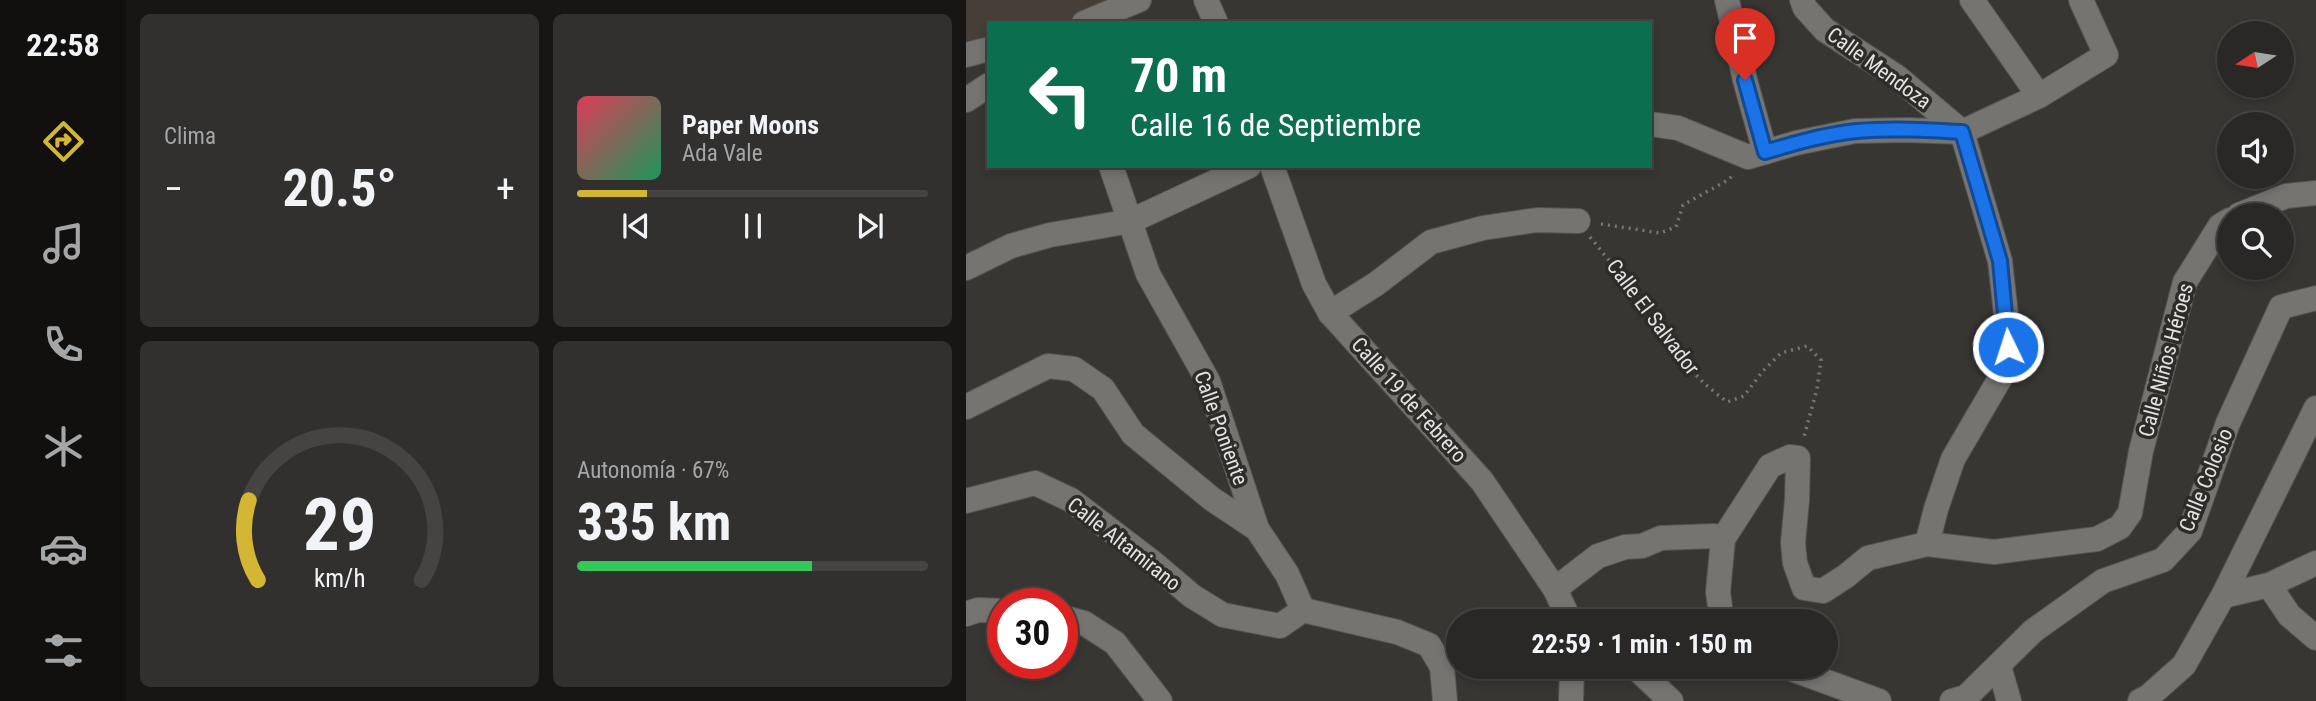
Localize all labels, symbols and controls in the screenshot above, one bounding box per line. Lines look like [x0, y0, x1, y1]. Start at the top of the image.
pin [1715, 8, 1775, 80]
icon: arrive [1726, 19, 1764, 57]
north arrow [2217, 21, 2294, 98]
map controls [2217, 21, 2294, 280]
street label: Calle Mendoza [1823, 22, 1935, 114]
text: 22:58 [26, 26, 100, 64]
text: 70 m [1130, 47, 1227, 104]
icon: left [1015, 49, 1106, 140]
text: Calle 16 de Septiembre [1130, 106, 1421, 144]
text: Paper Moons [682, 110, 819, 140]
button: sound [2217, 112, 2294, 189]
icon: directions [39, 117, 88, 166]
text: Clima [164, 123, 216, 150]
text: Ada Vale [682, 140, 762, 167]
text: 20.5° [282, 158, 397, 219]
text: − [164, 167, 183, 211]
text: + [496, 167, 515, 211]
button: search [2217, 203, 2294, 280]
icon: previous [617, 207, 655, 245]
icon: pause [734, 207, 772, 245]
icon: next [851, 207, 889, 245]
icon: music [39, 219, 88, 268]
street label: Calle El Salvador [1602, 255, 1704, 379]
street label: Calle Niños Héroes [2134, 280, 2198, 440]
position arrow [1971, 310, 2045, 384]
icon: phone [39, 320, 88, 369]
street label: Calle 19 de Febrero [1347, 333, 1471, 467]
street label: Calle Poniente [1189, 368, 1253, 488]
icon: climate [39, 422, 88, 471]
street label: Calle Colosio [2174, 425, 2238, 535]
text: Autonomía · 67% [577, 457, 729, 484]
text: 29 [303, 482, 376, 568]
text: 335 km [577, 492, 731, 553]
street label: Calle Altamirano [1063, 492, 1185, 596]
icon: car [39, 524, 88, 573]
text: km/h [314, 564, 365, 593]
speed limit sign: 30 [987, 588, 1078, 679]
icon: filters [39, 626, 88, 675]
text: 22:59 · 1 min · 150 m [1532, 629, 1752, 659]

